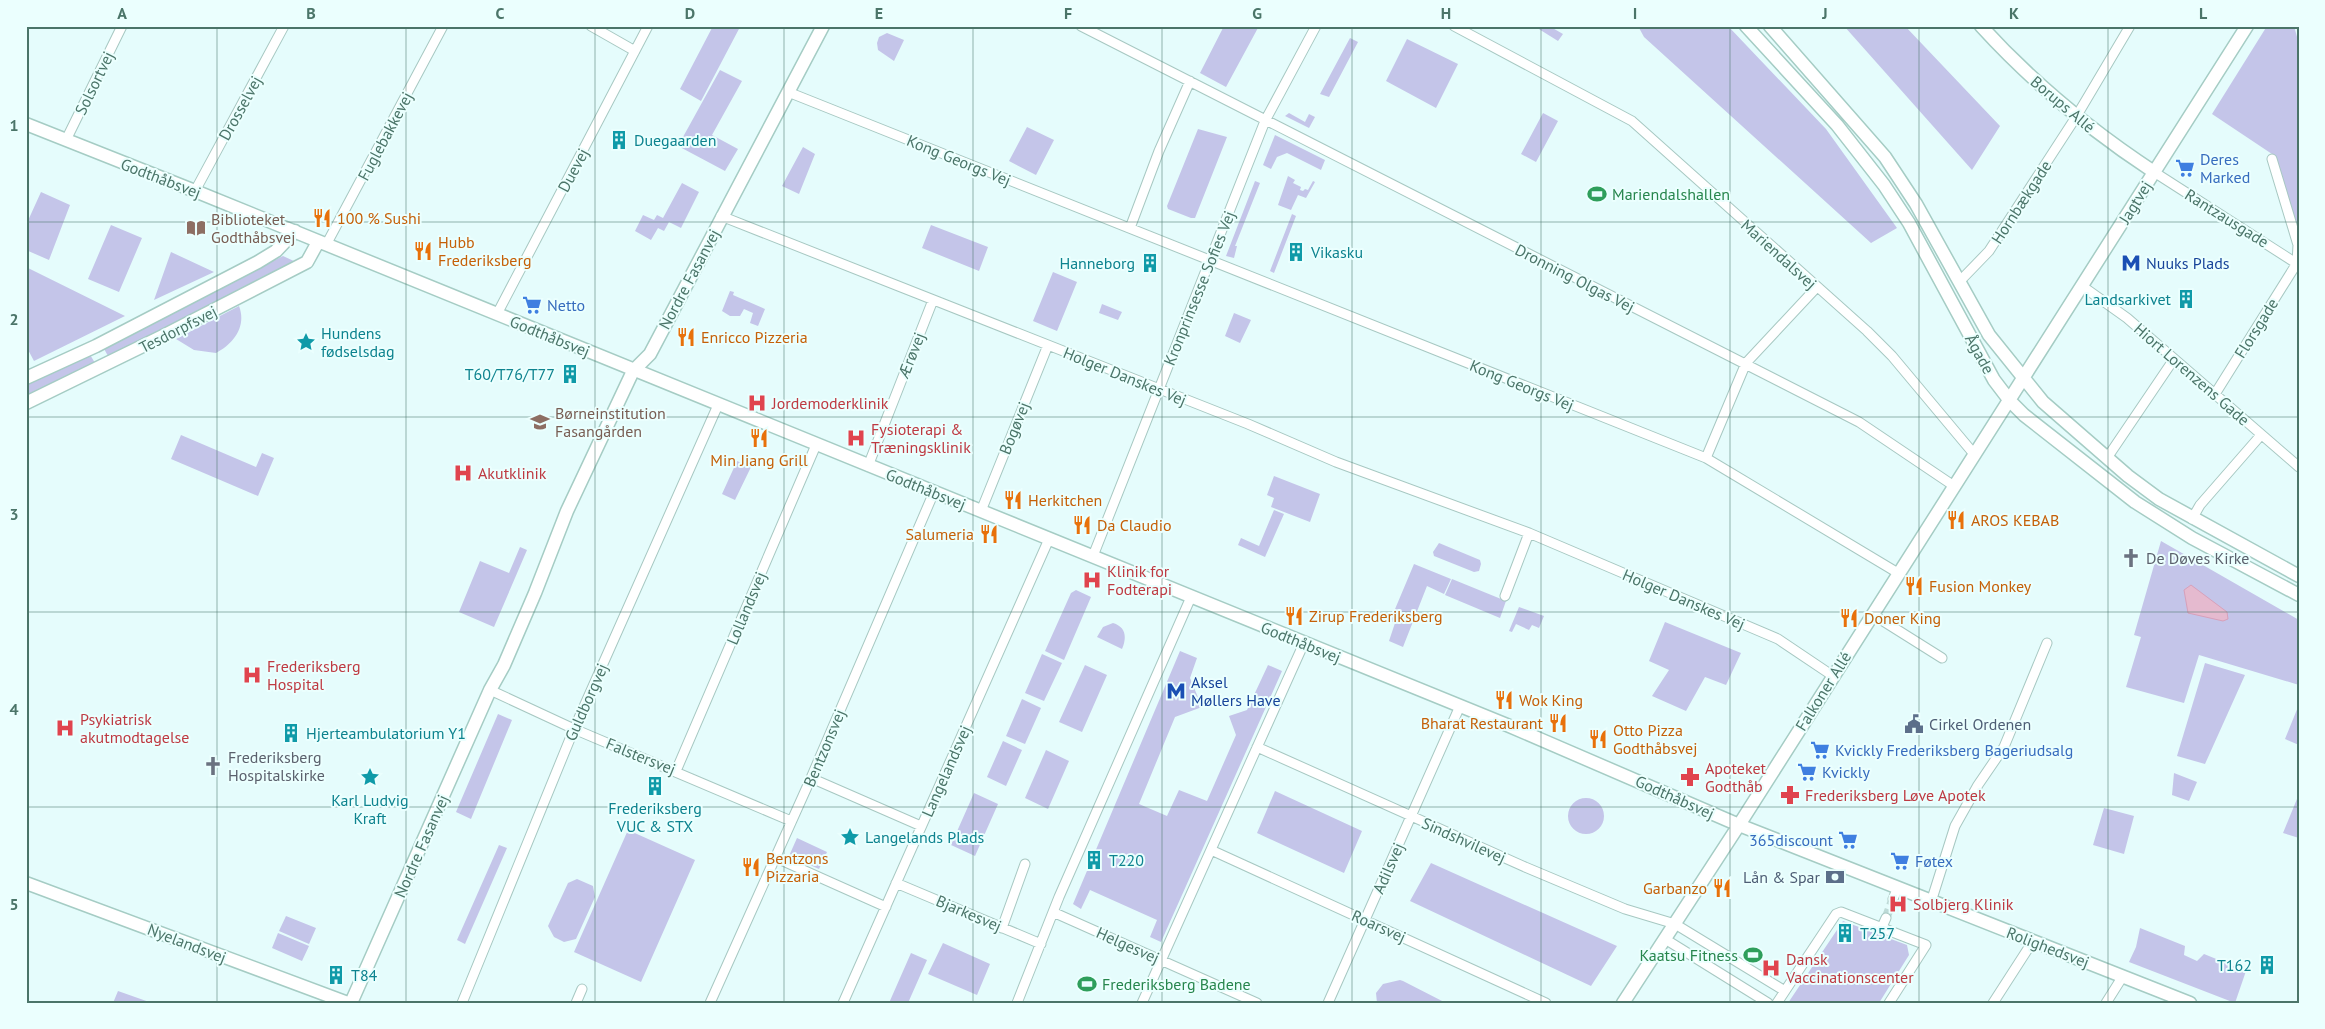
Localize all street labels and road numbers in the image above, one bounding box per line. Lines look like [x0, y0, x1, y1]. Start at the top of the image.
street label: Solsortvej [70, 48, 118, 118]
street label: Borups Allé [2027, 71, 2099, 137]
street label: Drosselvej [214, 72, 266, 144]
street label: Fuglebakkevej [353, 88, 417, 184]
street label: Kong Georgs Vej [904, 130, 1014, 190]
street label: Duevej [553, 145, 593, 195]
street label: Godthåbsvej [118, 154, 204, 202]
street label: Hornbækgade [1987, 156, 2055, 248]
street label: Jagtvej [2114, 177, 2156, 228]
street label: Rantzausgade [2181, 184, 2273, 252]
street label: Kronprinsesse Sofies Vej [1159, 208, 1239, 368]
street label: Mariendalsvej [1737, 215, 1821, 293]
street label: Nordre Fasanvej [654, 225, 724, 333]
street label: Dronning Olgas Vej [1512, 239, 1638, 317]
street label: Florsgade [2230, 294, 2282, 362]
street label: Tesdorpfsvej [136, 301, 220, 357]
street label: Godthåbsvej [507, 311, 593, 361]
street label: Hiort Lorenzens Gade [2130, 318, 2254, 430]
street label: Ærøvej [892, 329, 929, 382]
street label: Ågade [1961, 331, 1999, 377]
street label: Holger Danskes Vej [1061, 342, 1189, 410]
street label: Kong Georgs Vej [1467, 355, 1577, 415]
street label: Bogøvej [994, 399, 1034, 457]
street label: Godthåbsvej [883, 464, 969, 514]
street label: Holger Danskes Vej [1620, 564, 1748, 634]
street label: Lollandsvej [722, 569, 770, 647]
street label: Godthåbsvej [1258, 617, 1344, 667]
street label: Falkoner Allé [1791, 648, 1855, 734]
street label: Guldborgvej [560, 660, 612, 744]
street label: Bentzonsvej [799, 706, 849, 790]
street label: Langelandsvej [917, 722, 975, 820]
street label: Falstersvej [603, 733, 679, 779]
street label: Godthåbsvej [1632, 771, 1718, 823]
street label: Nordre Fasanvej [389, 791, 453, 901]
street label: Sindshvilevej [1419, 813, 1509, 867]
street label: Adilsvej [1368, 839, 1408, 897]
street label: Bjarkesvej [933, 890, 1005, 936]
street label: Roarsvej [1349, 905, 1409, 947]
street label: Nyelandsvej [145, 919, 229, 967]
street label: Helgesvej [1093, 922, 1163, 968]
street label: Rolighedsvej [2004, 922, 2092, 972]

